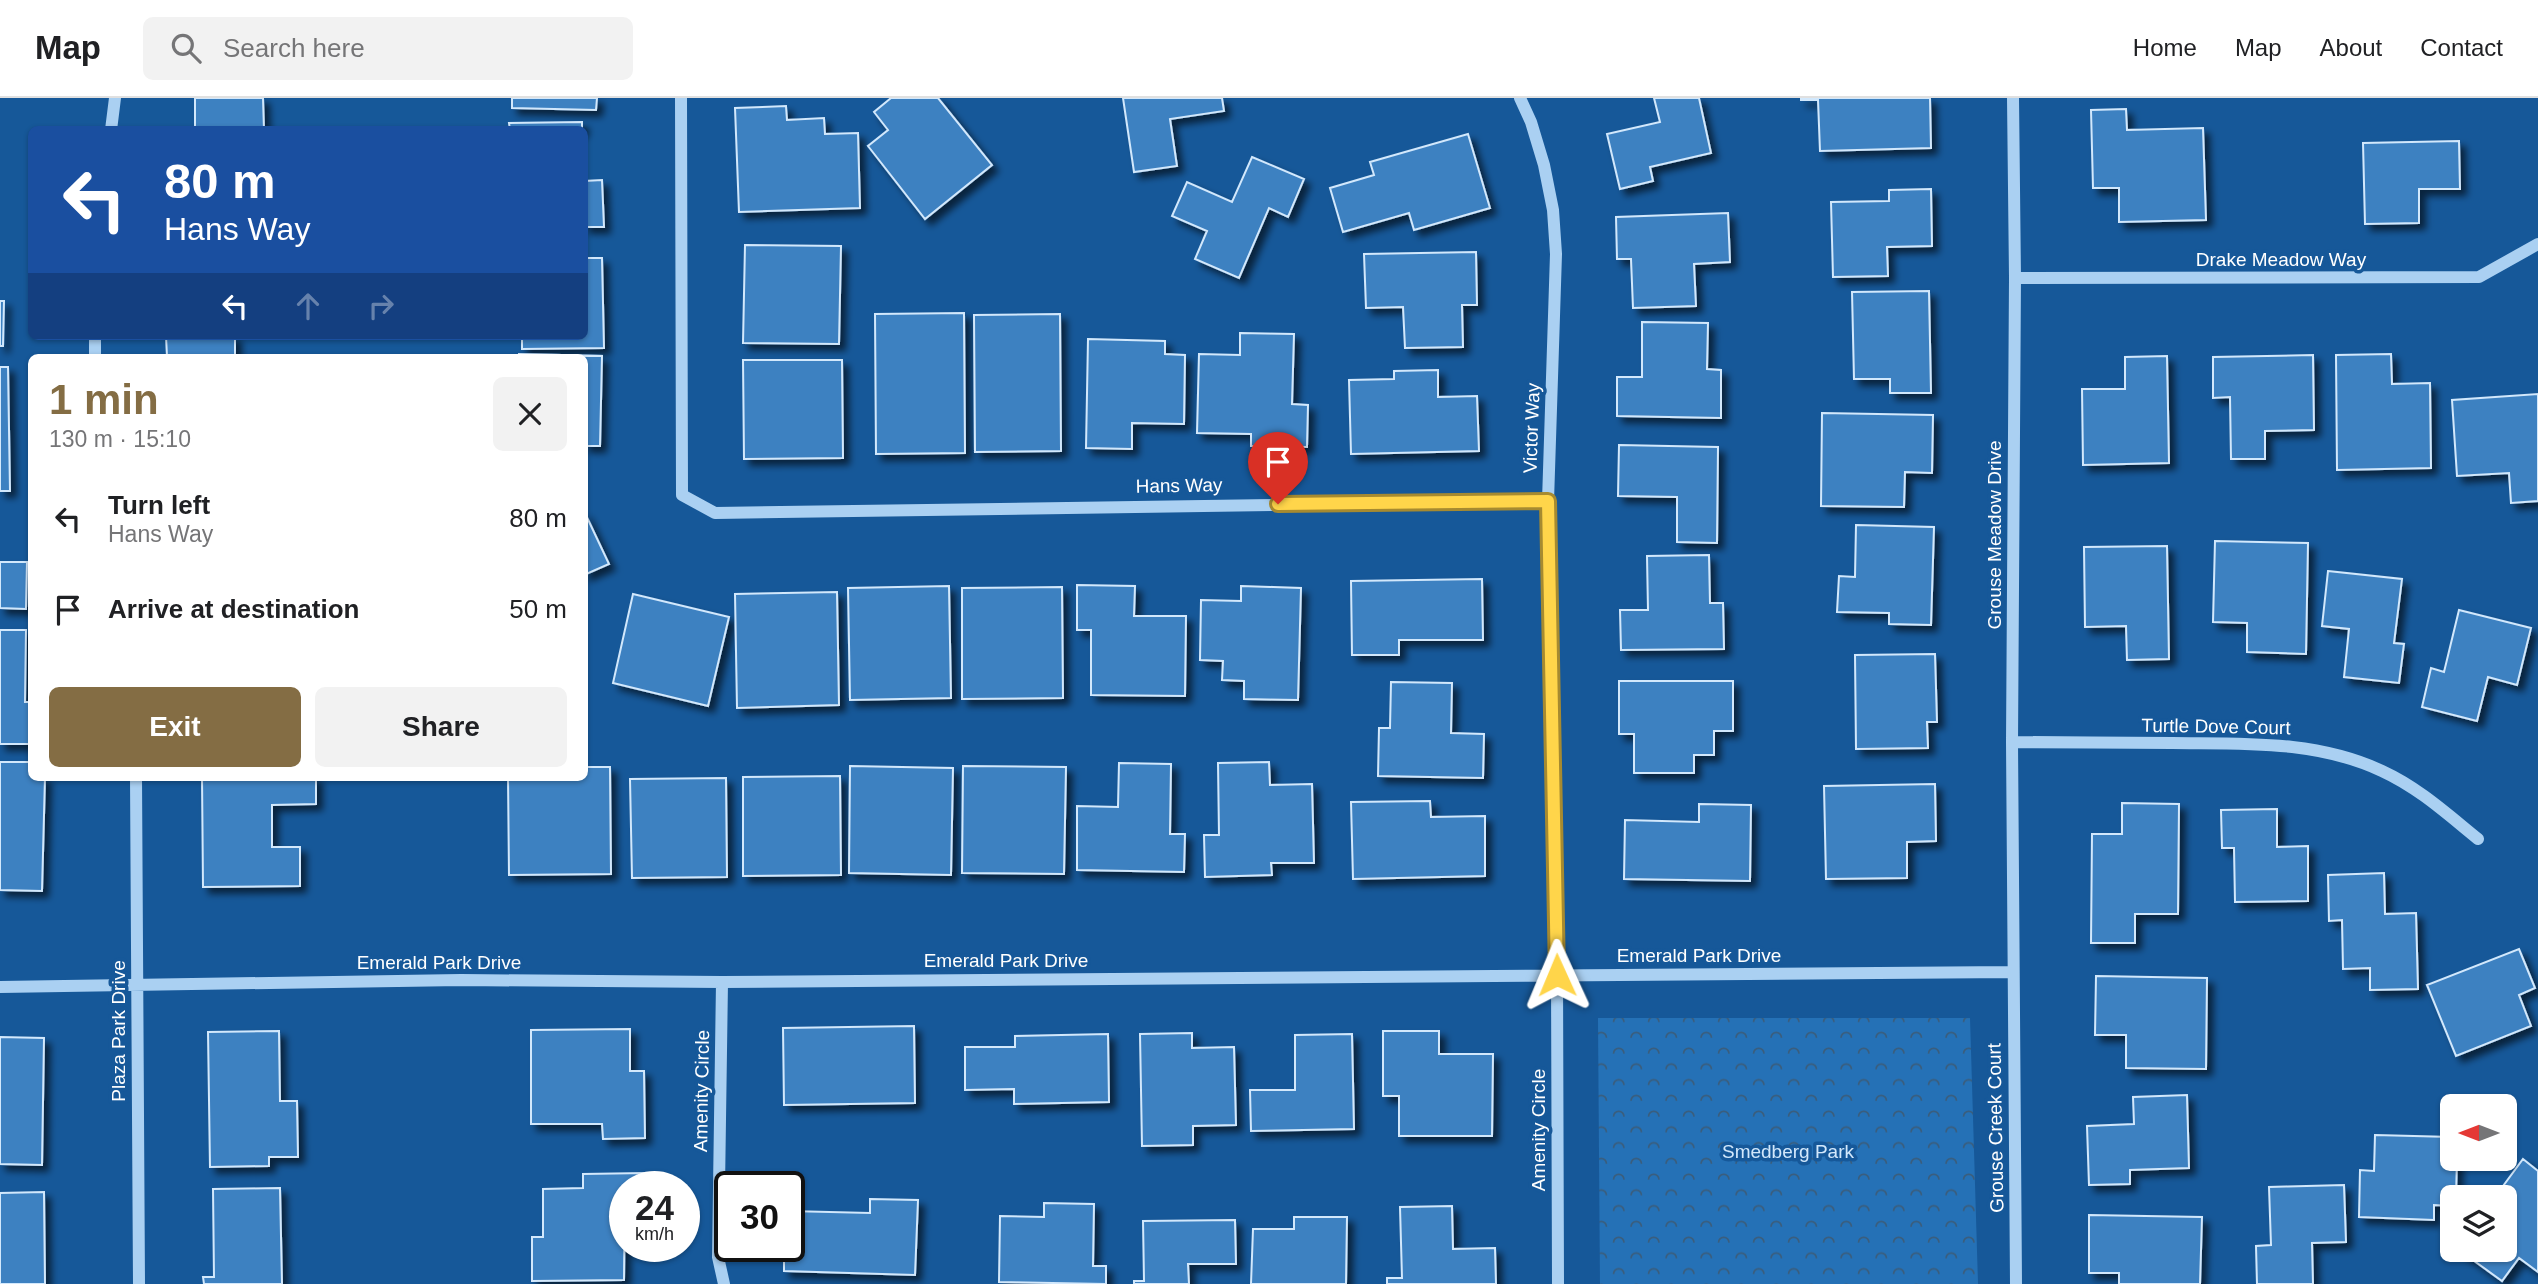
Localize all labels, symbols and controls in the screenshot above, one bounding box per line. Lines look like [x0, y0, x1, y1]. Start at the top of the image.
search box [143, 17, 633, 80]
text: Map [35, 29, 101, 66]
icon: search [167, 29, 205, 67]
text: Search here [223, 33, 365, 63]
text: Home [2133, 34, 2197, 61]
text: Map [2235, 34, 2282, 61]
text: About [2320, 34, 2382, 61]
text: Contact [2420, 34, 2503, 61]
icon: left [49, 154, 140, 245]
text: 80 m [164, 154, 276, 208]
text: Hans Way [164, 211, 310, 247]
street label: Drake Meadow Way [2196, 249, 2367, 270]
icon: left [216, 287, 254, 325]
icon: ahead [289, 287, 327, 325]
icon: right [362, 287, 400, 325]
text: 1 min [49, 376, 159, 423]
button: close [493, 377, 567, 451]
street label: Victor Way [1519, 382, 1544, 474]
text: 130 m · 15:10 [49, 426, 191, 452]
pin [1248, 432, 1308, 504]
street label: Grouse Meadow Drive [1984, 440, 2005, 630]
icon: arrive [1259, 443, 1297, 481]
street label: Hans Way [1135, 474, 1223, 497]
text: Turn left [108, 490, 210, 520]
icon: left [49, 500, 87, 538]
text: 80 m [509, 503, 567, 533]
text: Hans Way [108, 521, 213, 547]
icon: arrive [49, 591, 87, 629]
text: Arrive at destination [108, 594, 359, 624]
text: 50 m [509, 594, 567, 624]
button: Exit [49, 687, 301, 767]
button: Share [315, 687, 567, 767]
street label: Turtle Dove Court [2141, 715, 2291, 738]
position arrow [1520, 938, 1594, 1012]
street label: Emerald Park Drive [1617, 945, 1781, 966]
street label: Emerald Park Drive [924, 950, 1088, 971]
street label: Emerald Park Drive [357, 952, 521, 973]
street label: Plaza Park Drive [108, 960, 129, 1102]
street label: Amenity Circle [690, 1030, 713, 1152]
street label: Grouse Creek Court [1984, 1042, 2007, 1213]
street label: Amenity Circle [1528, 1069, 1549, 1191]
north arrow [2440, 1094, 2516, 1171]
map controls [2440, 1094, 2517, 1262]
park label: Smedberg Park [1722, 1141, 1854, 1162]
speed limit sign: 30 [714, 1171, 805, 1262]
button: layers [2440, 1185, 2517, 1262]
text: 24 [635, 1188, 674, 1227]
text: km/h [635, 1224, 674, 1244]

